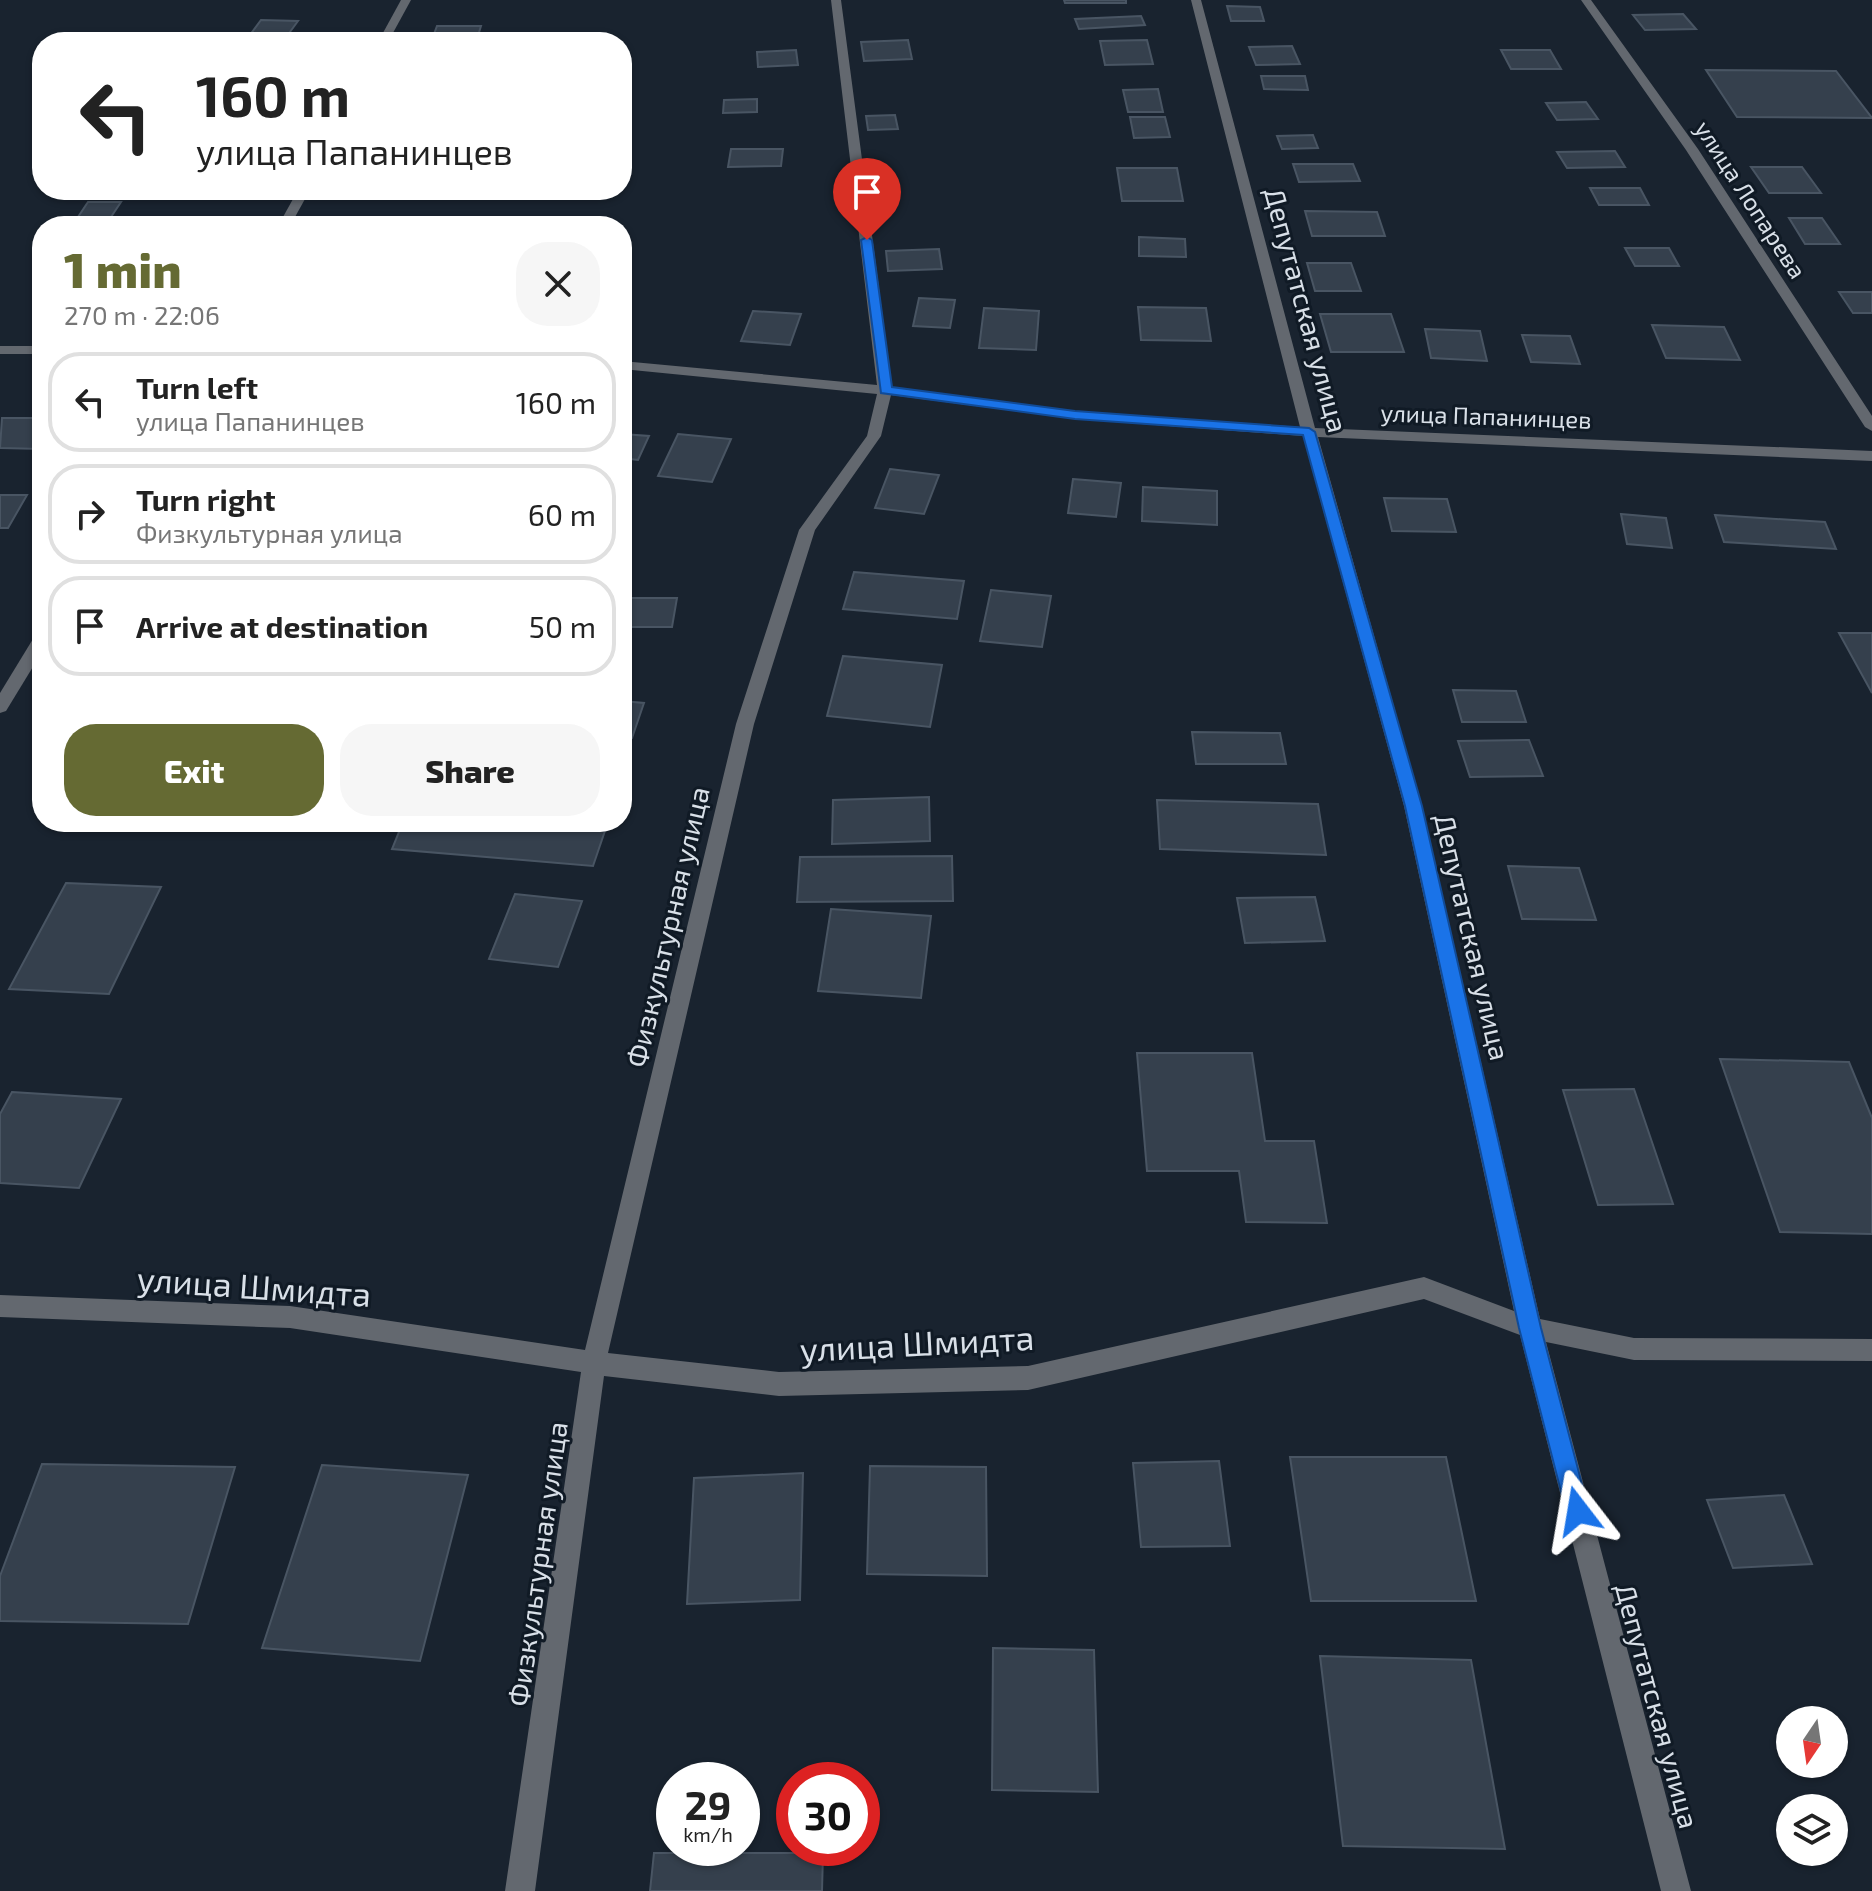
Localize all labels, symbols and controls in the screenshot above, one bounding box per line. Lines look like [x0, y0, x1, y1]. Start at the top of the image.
text: 160 m [196, 61, 350, 128]
icon: left [64, 64, 168, 168]
street label: улица Лопарева [1689, 115, 1813, 284]
text: улица Папанинцев [196, 129, 513, 172]
pin [833, 158, 901, 240]
icon: arrive [845, 170, 889, 214]
street label: Депутатская улица [1258, 184, 1356, 436]
text: 1 min [64, 240, 182, 298]
button: close [516, 242, 600, 326]
text: 270 m · 22:06 [64, 299, 220, 330]
text: Turn left [136, 369, 258, 405]
icon: left [68, 380, 112, 424]
text: 160 m [516, 384, 596, 420]
street label: улица Папанинцев [1380, 397, 1592, 435]
text: улица Папанинцев [136, 405, 365, 436]
text: Turn right [136, 481, 276, 517]
icon: right [68, 492, 112, 536]
text: 60 m [528, 496, 596, 532]
text: Физкультурная улица [136, 517, 403, 548]
icon: arrive [68, 604, 112, 648]
text: Arrive at destination [136, 608, 428, 644]
text: 50 m [529, 608, 596, 644]
button: Exit [64, 724, 324, 816]
button: Share [340, 724, 600, 816]
street label: Физкультурная улица [618, 783, 716, 1070]
street label: Депутатская улица [1428, 810, 1518, 1063]
street label: улица Шмидта [136, 1257, 373, 1315]
street label: улица Шмидта [799, 1316, 1035, 1370]
street label: Физкультурная улица [500, 1419, 574, 1708]
position arrow [1536, 1469, 1620, 1553]
street label: Депутатская улица [1609, 1580, 1707, 1832]
north arrow [1776, 1706, 1848, 1778]
map controls [1776, 1706, 1848, 1866]
speed limit sign: 30 [776, 1762, 880, 1866]
text: 29 [685, 1780, 731, 1828]
button: layers [1776, 1794, 1848, 1866]
text: km/h [683, 1822, 733, 1846]

